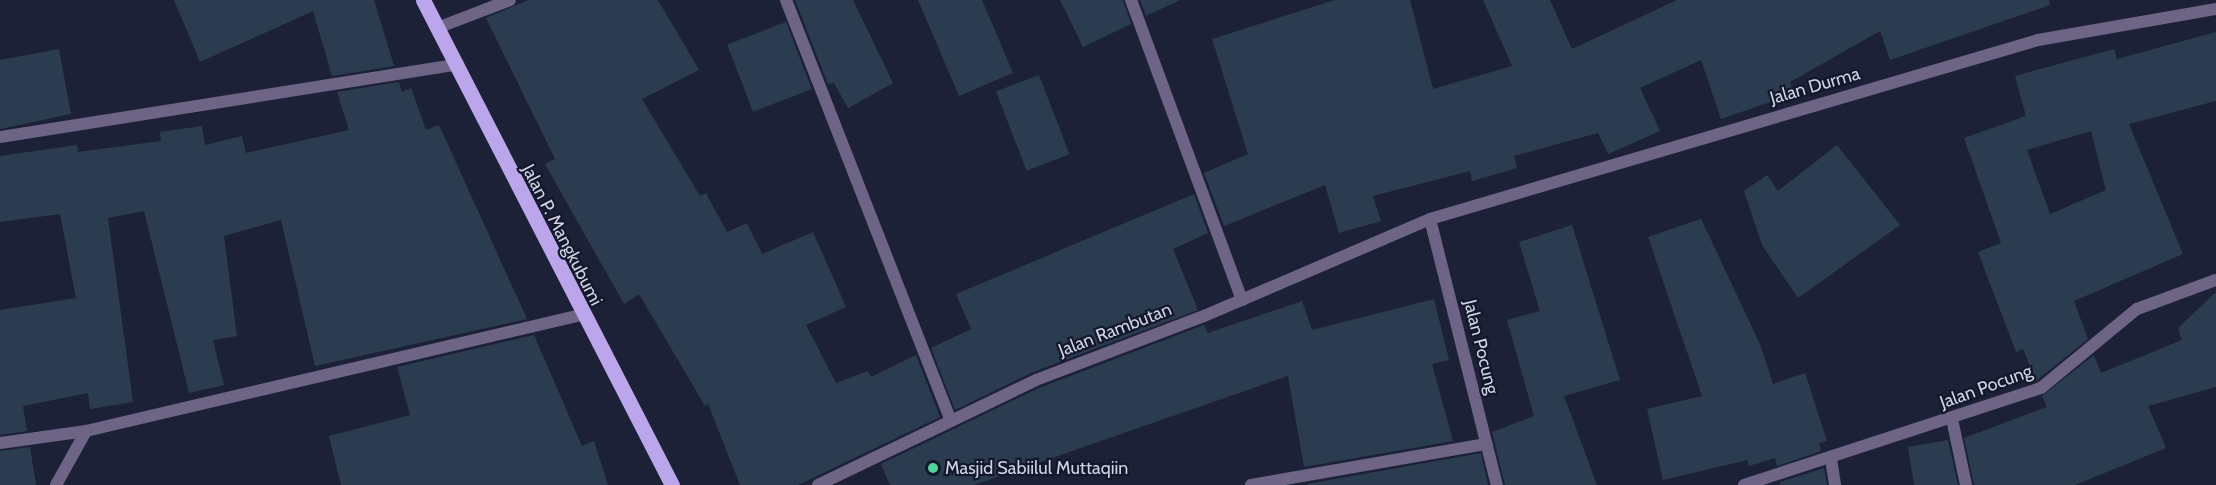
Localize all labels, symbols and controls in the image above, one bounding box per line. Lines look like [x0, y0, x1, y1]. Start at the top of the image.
street label: Jalan Durma [1768, 63, 1862, 109]
street label: Jalan P. Mangkubumi [517, 161, 607, 309]
street label: Jalan Pocung [1459, 298, 1503, 396]
street label: Jalan Rambutan [1055, 299, 1175, 361]
street label: Jalan Pocung [1937, 360, 2035, 414]
place label: Masjid Sabiilul Muttaqiin [945, 457, 1128, 479]
marker: Masjid Sabiilul Muttaqiin [926, 461, 940, 475]

